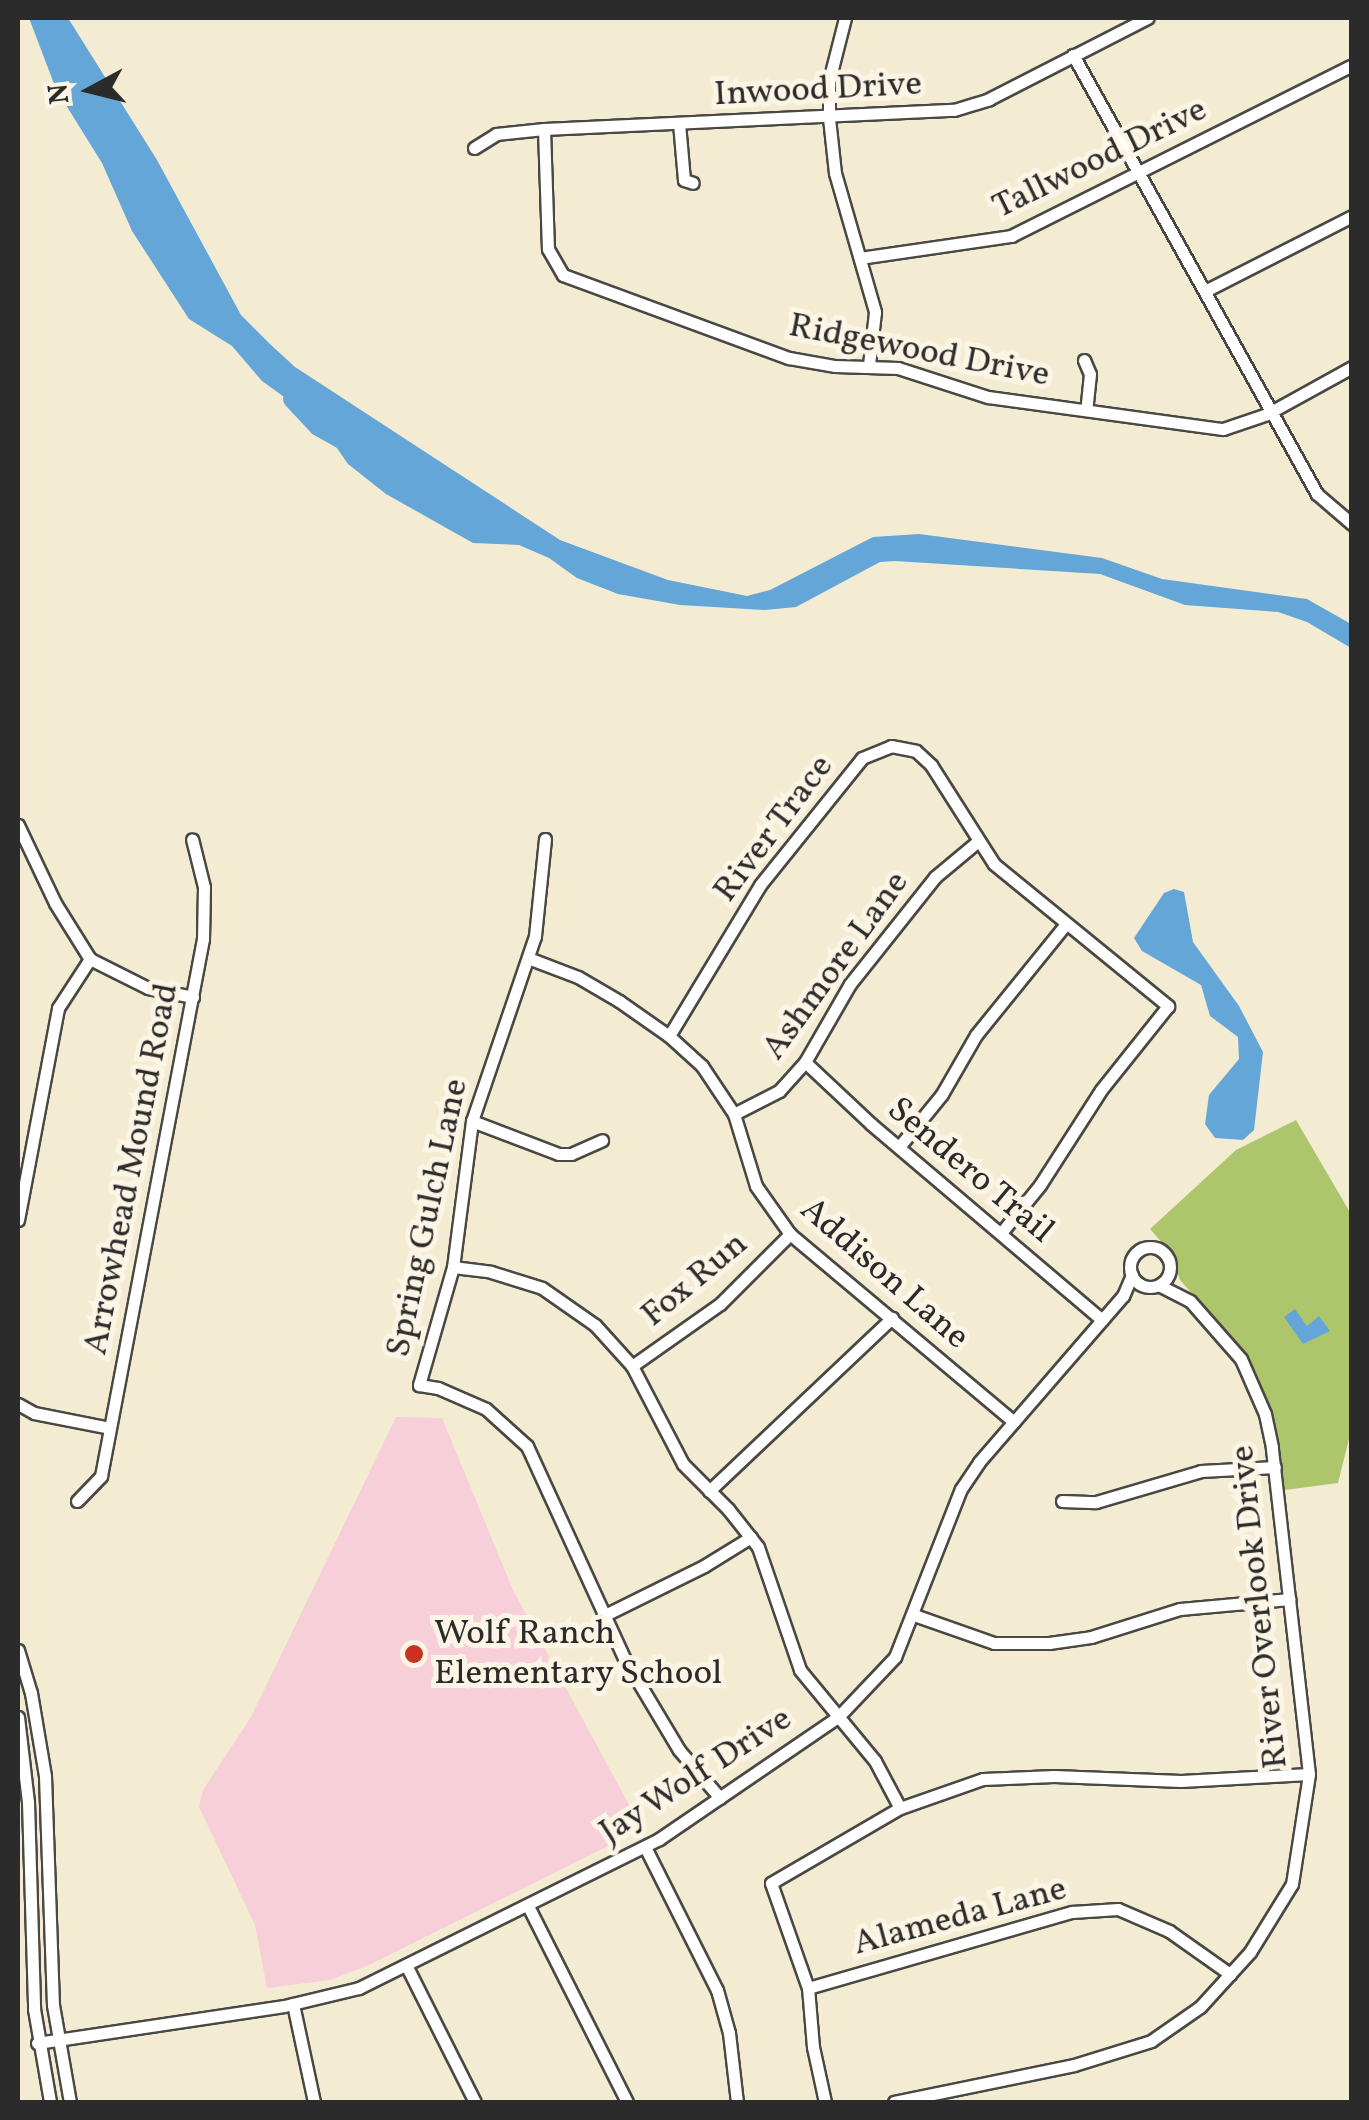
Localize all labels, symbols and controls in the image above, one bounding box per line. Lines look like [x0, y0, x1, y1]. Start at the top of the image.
north arrow [40, 40, 140, 140]
street label: Inwood Drive [713, 64, 923, 116]
text: N [39, 81, 80, 106]
street label: Tallwood Drive [986, 89, 1214, 229]
street label: Ridgewood Drive [785, 305, 1053, 397]
street label: River Trace [705, 747, 843, 911]
street label: Ashmore Lane [754, 864, 918, 1068]
street label: Arrowhead Mound Road [75, 980, 189, 1358]
street label: Spring Gulch Lane [378, 1075, 478, 1361]
street label: Sendero Trail [878, 1089, 1062, 1253]
street label: Addison Lane [791, 1189, 977, 1359]
street label: Fox Run [633, 1224, 757, 1336]
street label: River Overlook Drive [1222, 1443, 1298, 1771]
place label: Wolf Ranch Elementary School [434, 1613, 723, 1695]
marker: Wolf Ranch Elementary School [403, 1643, 425, 1665]
street label: Jay Wolf Drive [593, 1699, 799, 1853]
street label: Alameda Lane [849, 1868, 1071, 1966]

